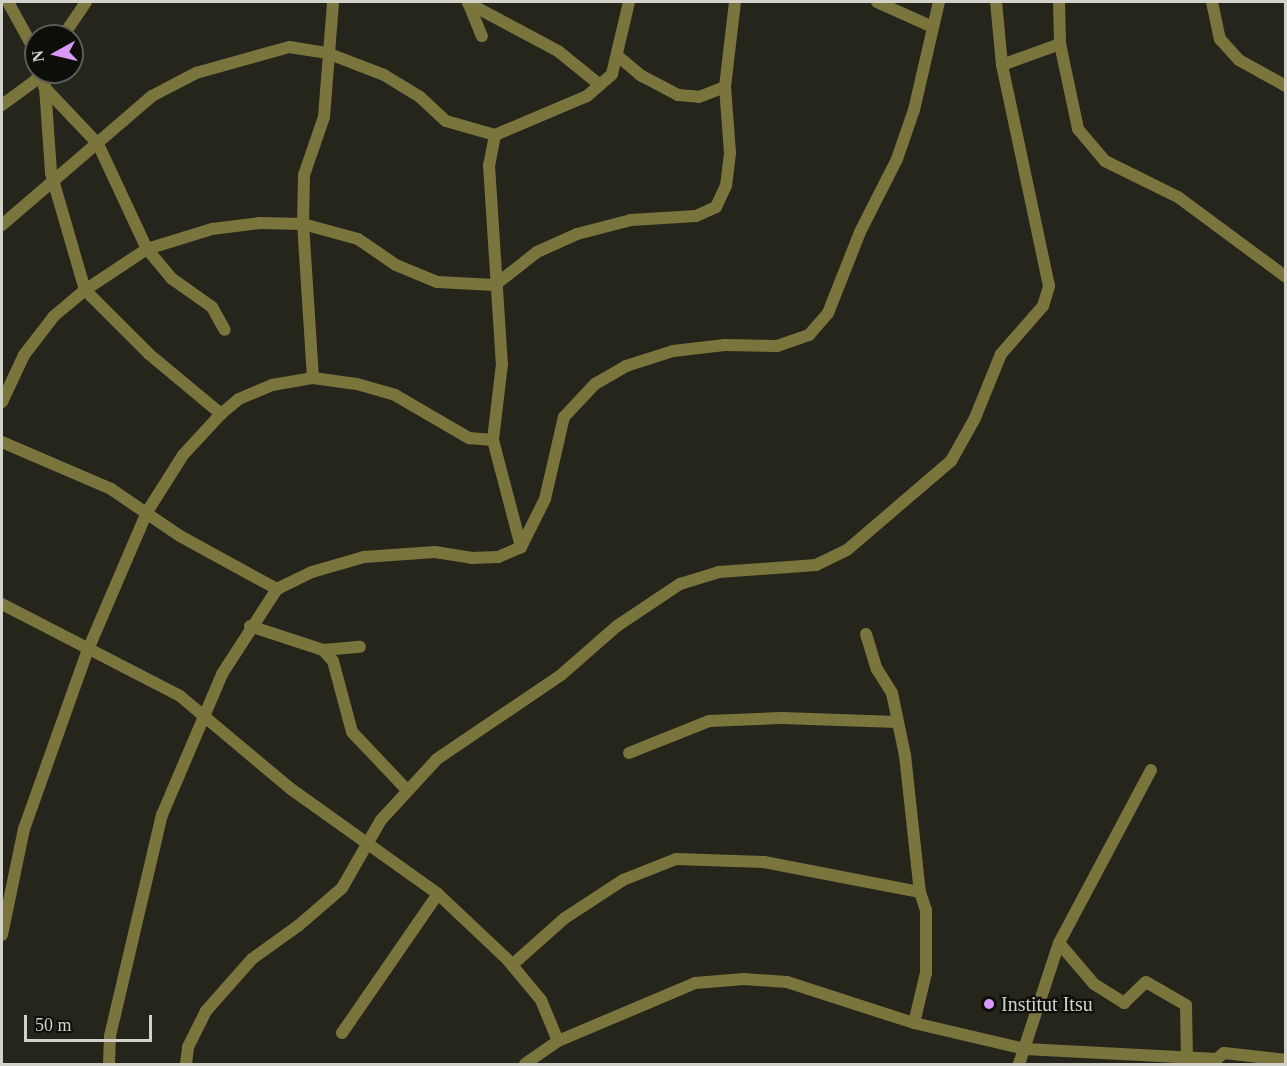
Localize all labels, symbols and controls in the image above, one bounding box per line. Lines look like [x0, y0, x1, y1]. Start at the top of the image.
north arrow [24, 24, 84, 84]
text: N [28, 49, 47, 63]
place label: Institut Itsu [1001, 992, 1093, 1016]
marker: Institut Itsu [982, 997, 996, 1011]
scale bar [27, 1003, 154, 1041]
text: 50 m [35, 1015, 72, 1035]

